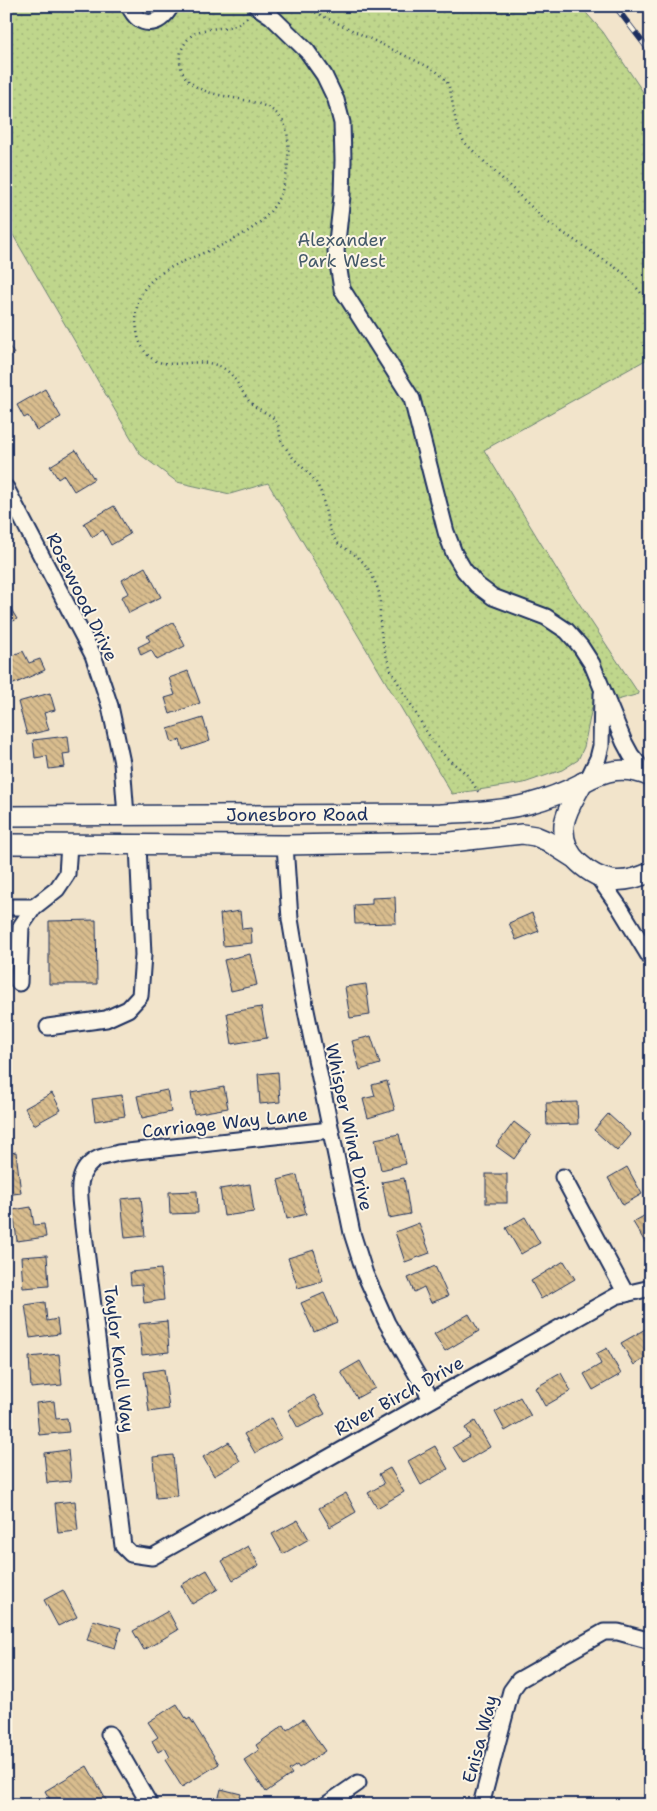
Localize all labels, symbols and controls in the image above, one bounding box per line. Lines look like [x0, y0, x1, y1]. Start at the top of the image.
park label: Alexander Park West [297, 228, 387, 273]
street label: Rosewood Drive [40, 529, 124, 665]
street label: Jonesboro Road [226, 802, 368, 827]
street label: Whisper Wind Drive [320, 1041, 378, 1213]
street label: Carriage Way Lane [141, 1102, 309, 1144]
street label: Taylor Knoll Way [98, 1284, 140, 1434]
street label: River Birch Drive [330, 1350, 468, 1442]
street label: Enisa Way [457, 1692, 503, 1786]

